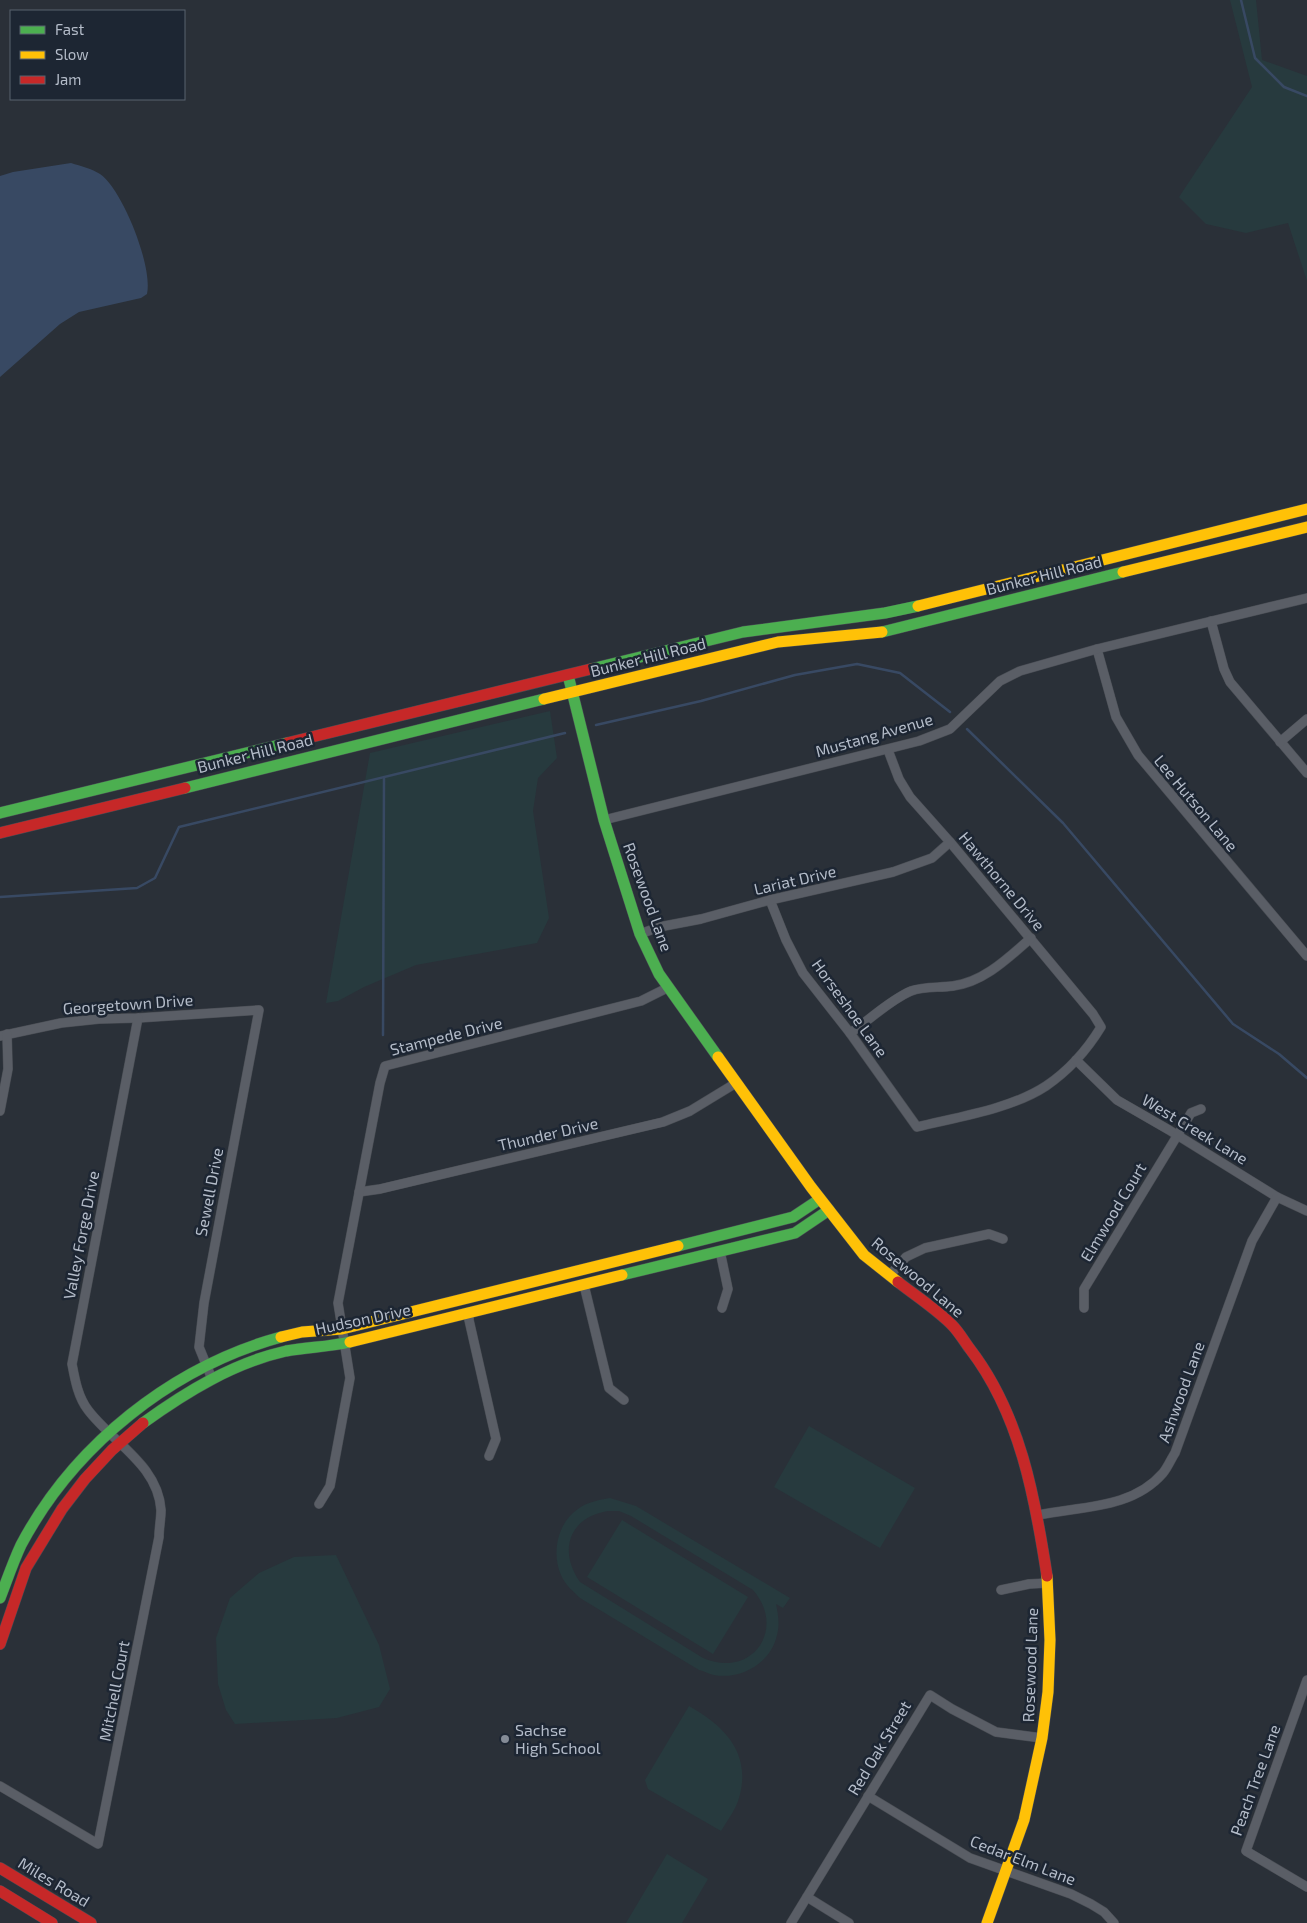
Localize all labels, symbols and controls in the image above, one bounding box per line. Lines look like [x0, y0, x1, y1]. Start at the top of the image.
legend [10, 10, 185, 100]
text: Fast [55, 20, 85, 38]
text: Slow [55, 45, 89, 63]
text: Jam [55, 70, 81, 88]
street label: Bunker Hill Road [984, 551, 1104, 598]
street label: Bunker Hill Road [588, 633, 708, 680]
street label: Mustang Avenue [813, 709, 935, 760]
street label: Bunker Hill Road [195, 729, 315, 776]
street label: Lee Hutson Lane [1151, 751, 1242, 855]
street label: Hawthorne Drive [956, 827, 1049, 934]
street label: Rosewood Lane [620, 840, 677, 954]
street label: Lariat Drive [752, 861, 838, 898]
street label: Horseshoe Lane [808, 955, 892, 1060]
street label: Georgetown Drive [62, 989, 194, 1018]
street label: Stampede Drive [388, 1012, 504, 1059]
street label: West Creek Lane [1139, 1089, 1252, 1168]
street label: Thunder Drive [496, 1113, 600, 1154]
street label: Sewell Drive [191, 1146, 226, 1238]
street label: Elmwood Court [1076, 1159, 1149, 1264]
street label: Valley Forge Drive [59, 1169, 102, 1301]
street label: Rosewood Lane [868, 1233, 968, 1321]
street label: Hudson Drive [313, 1299, 412, 1338]
street label: Ashwood Lane [1153, 1339, 1208, 1445]
street label: Rosewood Lane [1018, 1607, 1041, 1723]
street label: Mitchell Court [94, 1639, 133, 1743]
street label: Red Oak Street [843, 1697, 914, 1798]
place label: Sachse High School [515, 1720, 601, 1757]
street label: Peach Tree Lane [1226, 1722, 1283, 1838]
marker: Sachse High School [499, 1733, 511, 1745]
street label: Cedar Elm Lane [968, 1831, 1079, 1888]
street label: Miles Road [15, 1853, 93, 1910]

